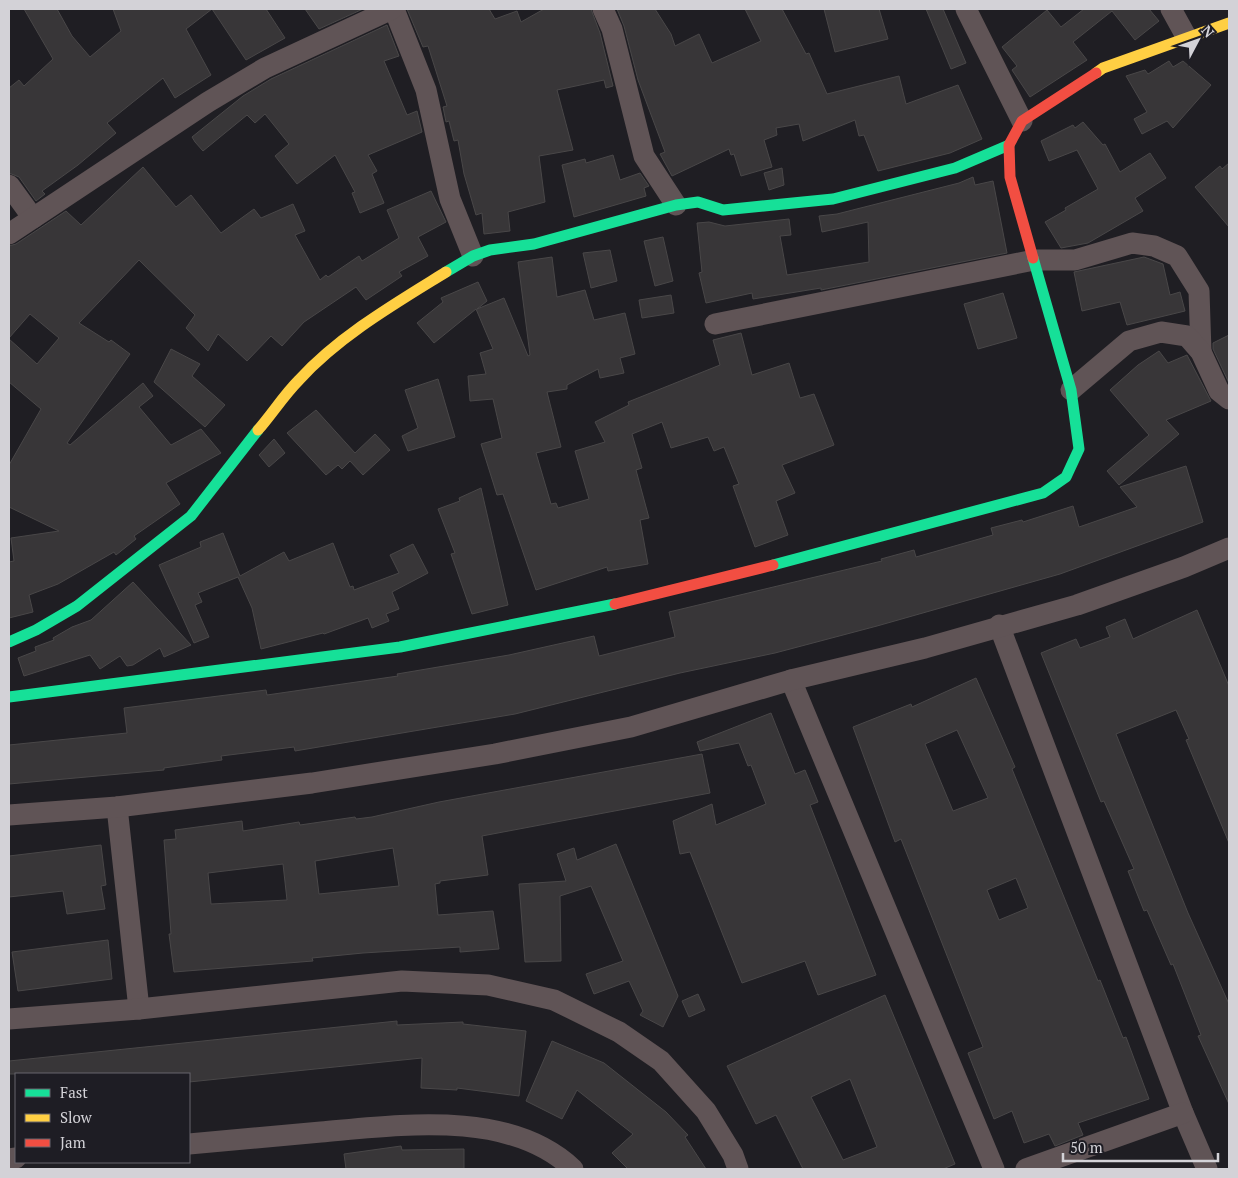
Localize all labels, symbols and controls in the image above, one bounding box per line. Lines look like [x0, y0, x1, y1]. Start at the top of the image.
north arrow [1173, 15, 1223, 65]
text: N [1198, 21, 1219, 42]
legend [15, 1073, 190, 1163]
text: Fast [60, 1082, 88, 1102]
text: Slow [60, 1107, 93, 1127]
scale bar [1063, 1130, 1218, 1162]
text: Jam [60, 1132, 86, 1152]
text: 50 m [1070, 1137, 1103, 1157]

